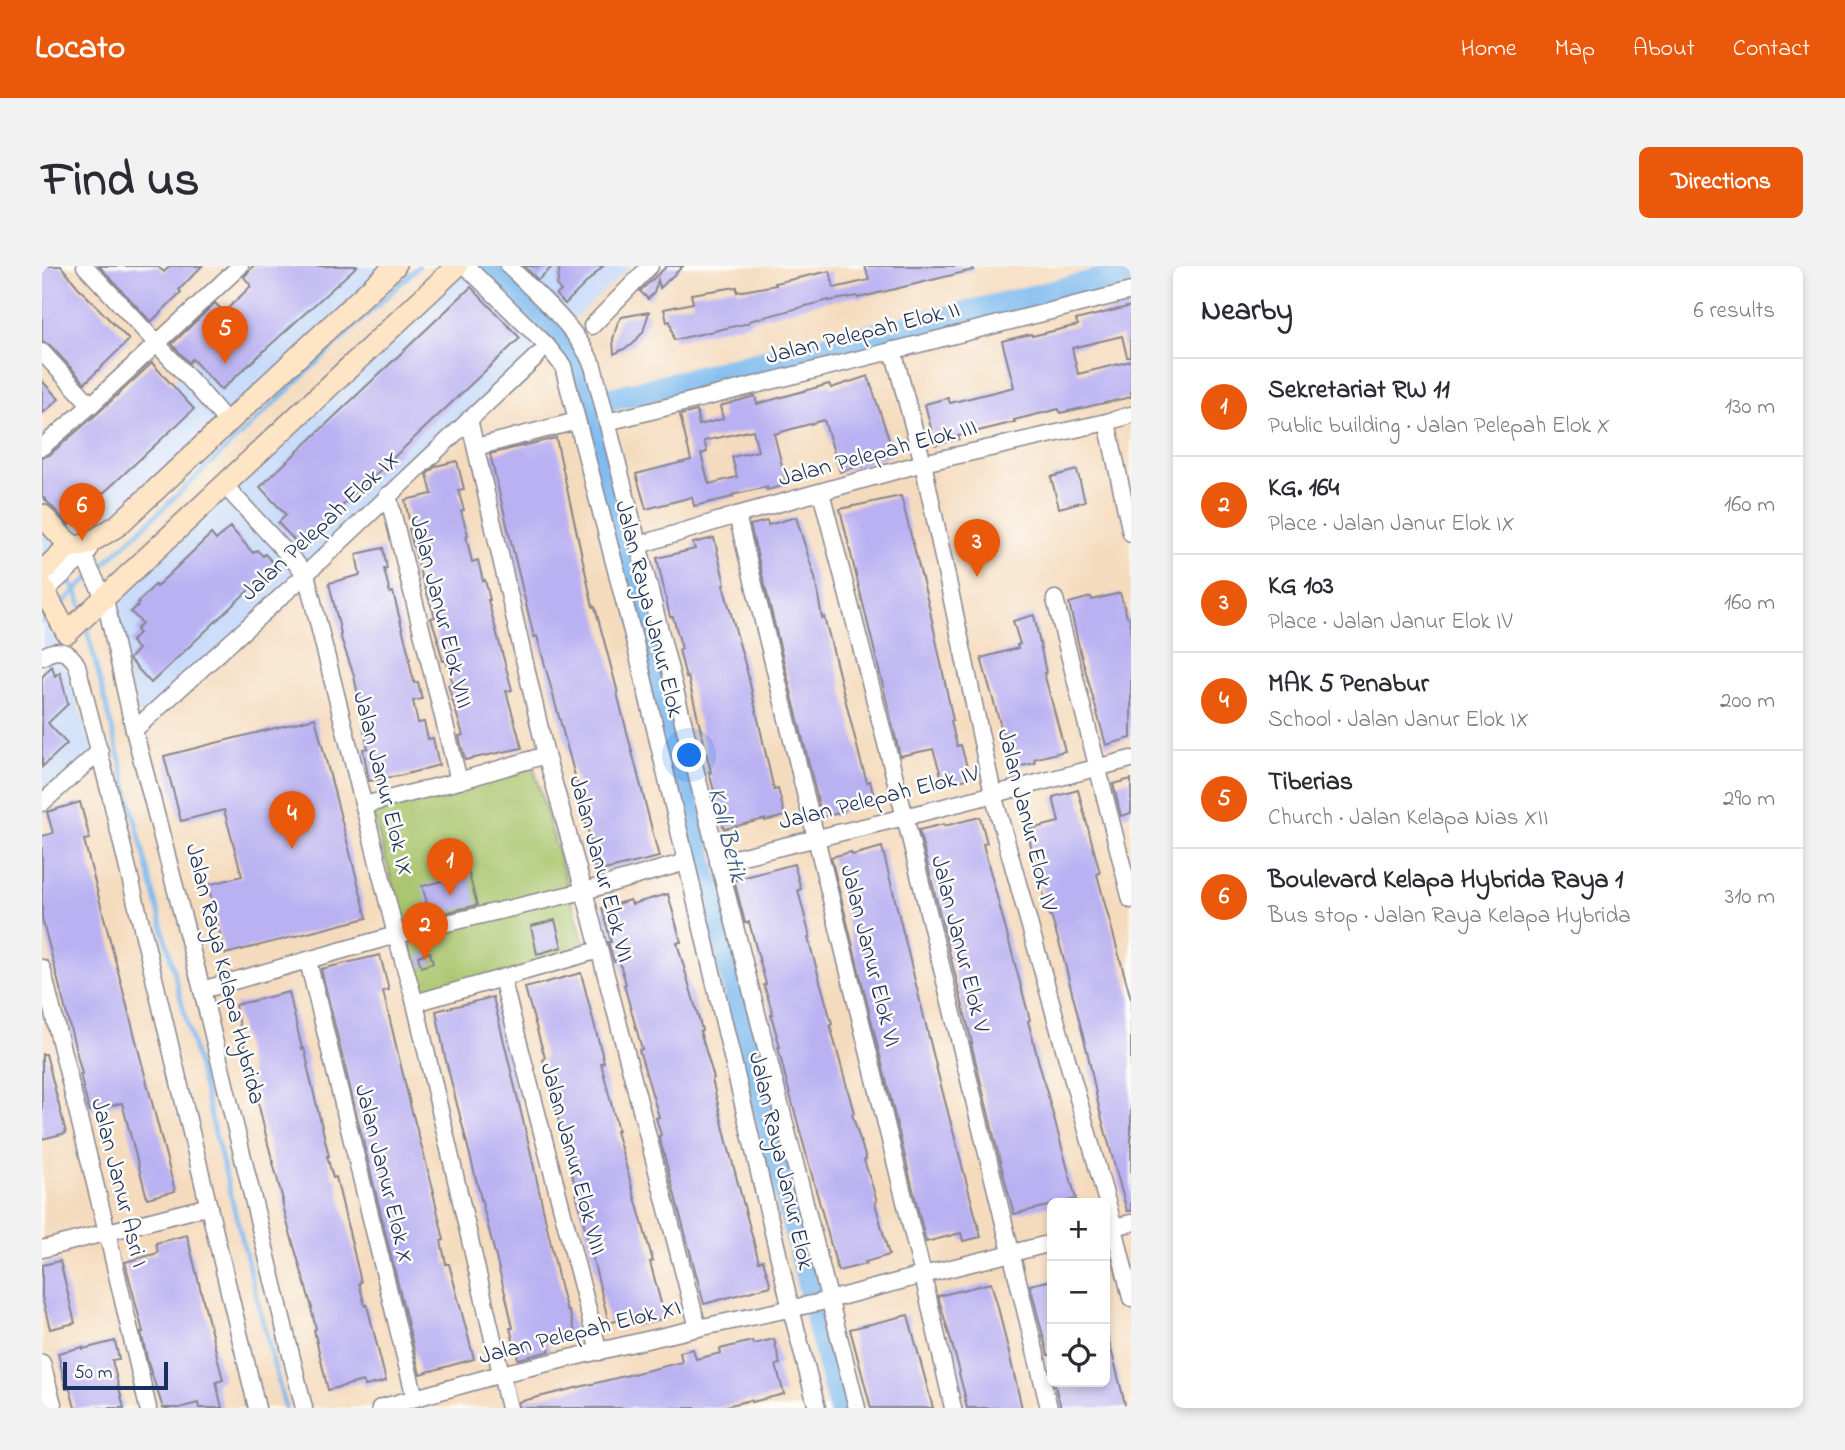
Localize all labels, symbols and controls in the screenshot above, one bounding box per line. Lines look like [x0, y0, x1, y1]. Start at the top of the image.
text: Locato [35, 25, 125, 73]
text: Home [1461, 32, 1517, 67]
text: Map [1555, 32, 1595, 67]
text: About [1633, 32, 1695, 67]
text: Contact [1733, 32, 1810, 67]
text: Find us [42, 146, 199, 218]
button: Directions [1639, 147, 1803, 218]
text: Nearby [1201, 290, 1293, 334]
street label: Jalan Pelepah Elok II [762, 293, 964, 375]
text: 6 results [1694, 295, 1775, 328]
pin: 5 [202, 306, 248, 364]
text: Sekretariat RW 11 [1268, 372, 1450, 410]
text: 1 [1220, 391, 1228, 424]
text: 130 m [1725, 391, 1775, 424]
text: Public building · Jalan Pelepah Elok X [1268, 410, 1610, 443]
street label: Jalan Pelepah Elok III [775, 411, 981, 497]
street label: Jalan Pelepah Elok IX [233, 443, 409, 610]
text: KG. 164 [1268, 470, 1339, 508]
pin: 6 [59, 483, 105, 541]
text: 2 [1218, 489, 1230, 522]
text: 160 m [1724, 489, 1775, 522]
street label: Jalan Raya Janur Elok [603, 497, 692, 722]
text: Place · Jalan Janur Elok IX [1268, 508, 1515, 541]
street label: Jalan Janur Elok VIII [399, 512, 481, 712]
pin: 3 [954, 519, 1000, 577]
text: KG 103 [1268, 568, 1334, 606]
text: 3 [1219, 587, 1229, 620]
text: 160 m [1724, 587, 1775, 620]
text: Place · Jalan Janur Elok IV [1268, 606, 1512, 639]
text: MAK 5 Penabur [1268, 666, 1429, 704]
text: 4 [1219, 685, 1229, 718]
text: 200 m [1720, 685, 1775, 718]
street label: Jalan Janur Elok IX [342, 688, 422, 880]
text: School · Jalan Janur Elok IX [1268, 704, 1529, 737]
street label: Jalan Janur Elok IV [986, 725, 1066, 916]
your location [672, 738, 706, 772]
street label: Jalan Pelepah Elok IV [775, 757, 983, 841]
text: Tiberias [1268, 764, 1353, 802]
street label: Jalan Janur Elok VII [558, 771, 642, 967]
text: 5 [1217, 783, 1231, 816]
text: 290 m [1723, 783, 1775, 816]
water label: Kali Betik [696, 784, 756, 888]
pin: 4 [269, 791, 315, 849]
text: Church · Jalan Kelapa Nias XII [1268, 802, 1548, 835]
pin: 1 [427, 838, 473, 896]
street label: Jalan Raya Kelapa Hybrida [174, 840, 273, 1108]
street label: Jalan Janur Elok V [920, 852, 998, 1037]
street label: Jalan Janur Elok VI [829, 861, 909, 1051]
text: Boulevard Kelapa Hybrida Raya 1 [1268, 862, 1623, 900]
text: 6 [1219, 881, 1229, 914]
text: 310 m [1725, 881, 1775, 914]
text: Bus stop · Jalan Raya Kelapa Hybrida [1268, 900, 1631, 933]
pin: 2 [402, 902, 448, 960]
street label: Jalan Raya Janur Elok [737, 1049, 822, 1274]
street label: Jalan Janur Elok VIII [529, 1059, 615, 1259]
street label: Jalan Janur Elok X [344, 1081, 422, 1268]
street label: Jalan Janur Asri I [80, 1095, 156, 1271]
map controls [1047, 1198, 1110, 1387]
button: + [1047, 1198, 1110, 1261]
button: − [1047, 1261, 1110, 1324]
street label: Jalan Pelepah Elok XI [475, 1291, 685, 1375]
button: locate [1047, 1324, 1110, 1387]
scale bar [63, 1359, 168, 1391]
text: 50 m [74, 1360, 113, 1387]

